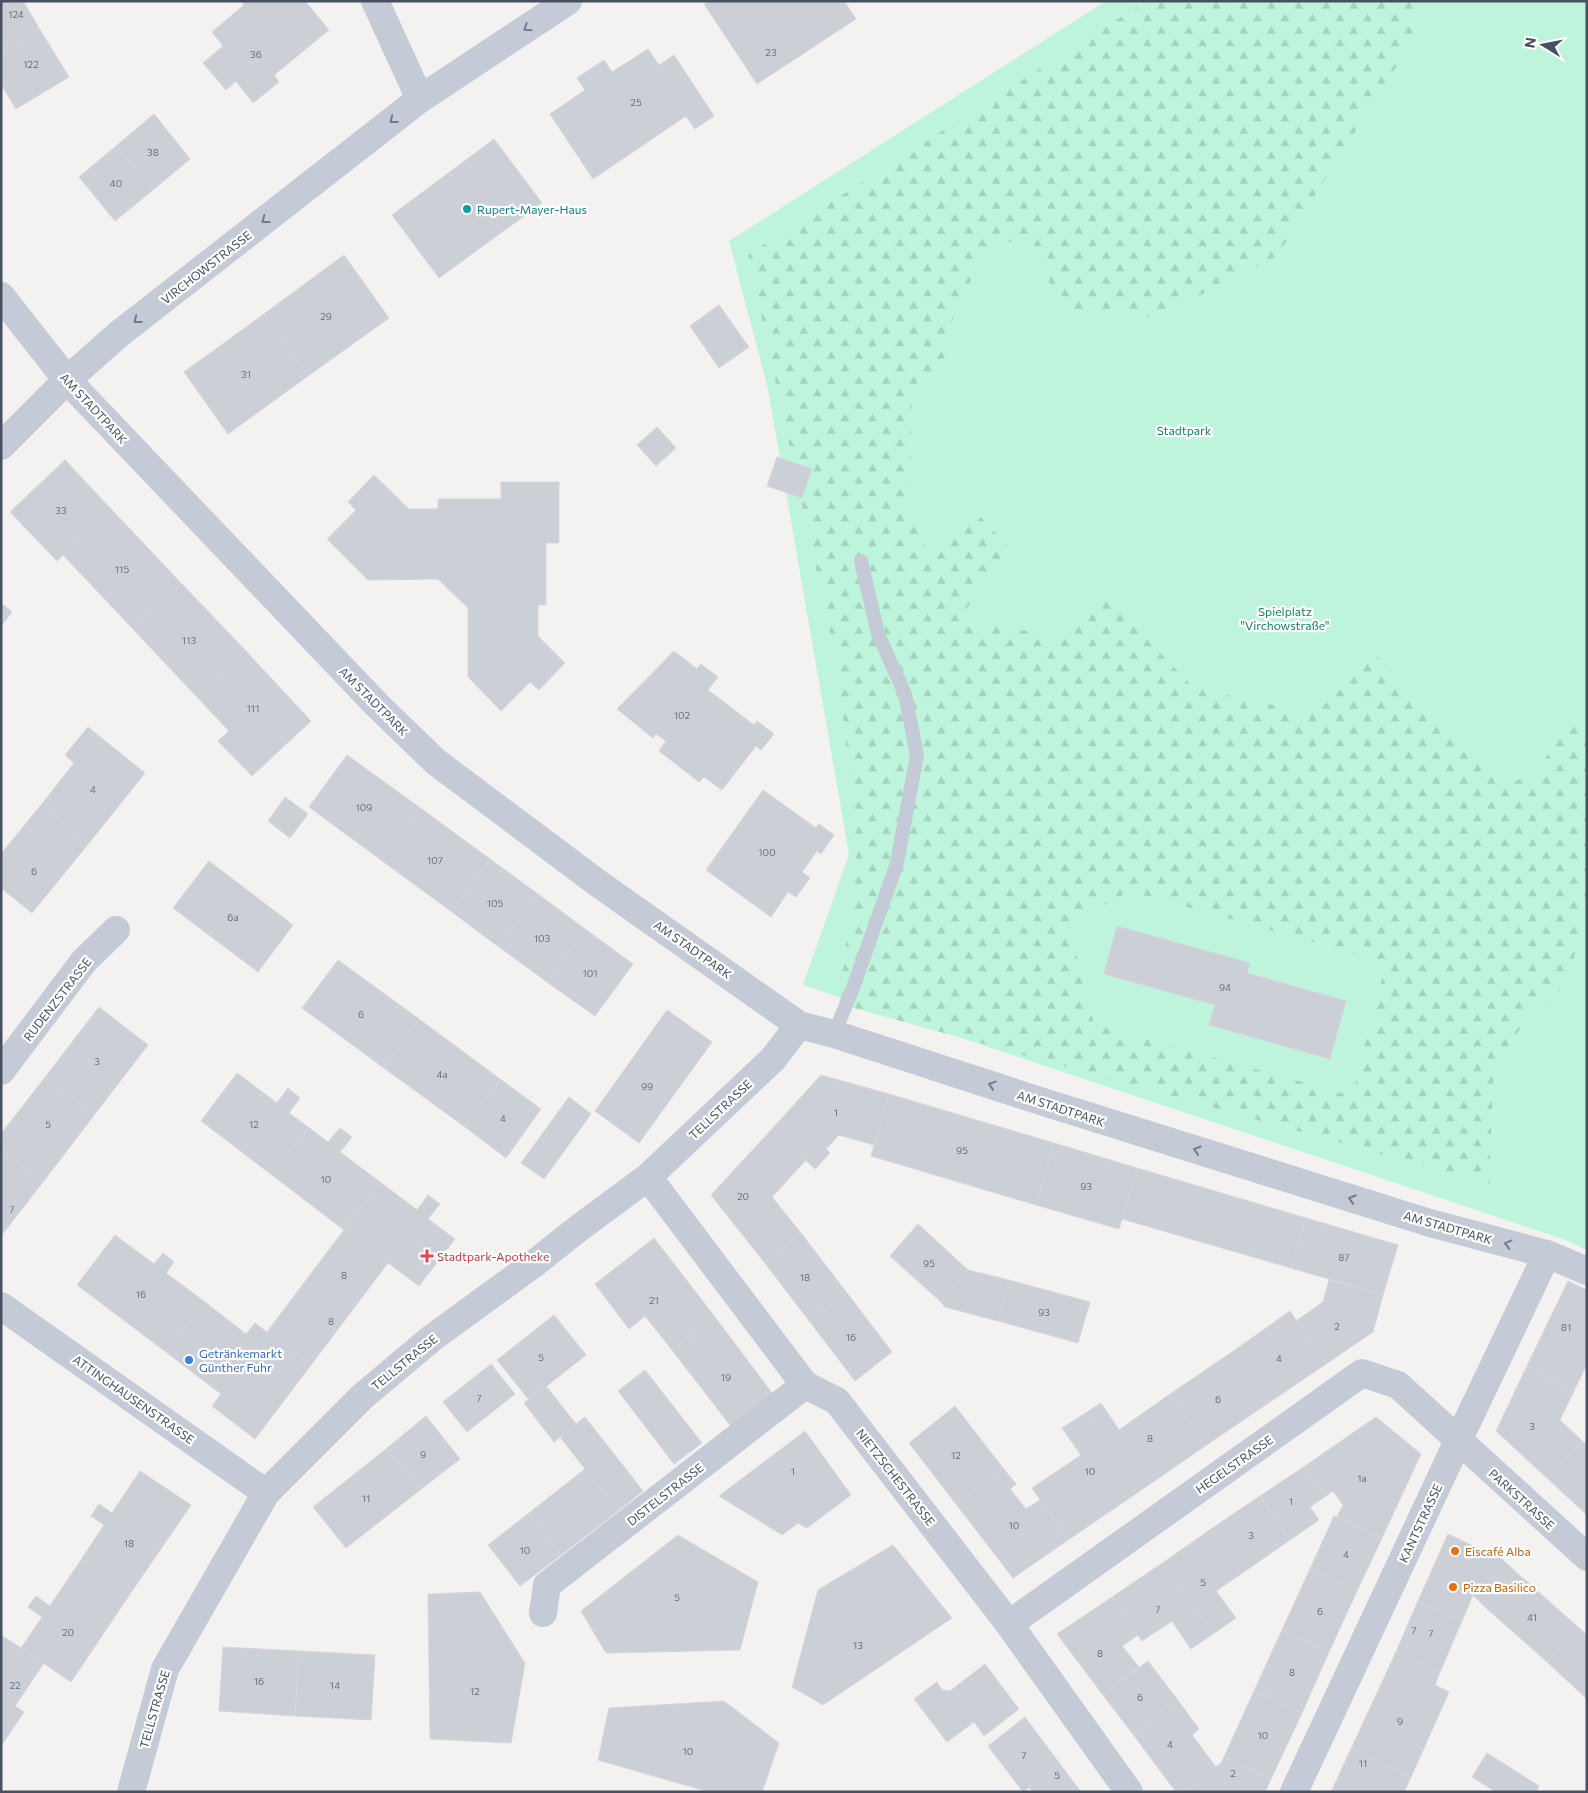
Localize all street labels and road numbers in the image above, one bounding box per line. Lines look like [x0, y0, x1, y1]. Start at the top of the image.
street label: VIRCHOWSTRASSE [158, 228, 254, 306]
street label: AM STADTPARK [58, 370, 130, 446]
street label: AM STADTPARK [337, 664, 411, 738]
street label: AM STADTPARK [652, 917, 734, 981]
street label: RUDENZSTRASSE [20, 955, 94, 1043]
street label: TELLSTRASSE [686, 1076, 754, 1142]
street label: AM STADTPARK [1015, 1087, 1107, 1129]
street label: AM STADTPARK [1402, 1208, 1494, 1246]
street label: TELLSTRASSE [368, 1331, 440, 1393]
street label: ATTINGHAUSENSTRASSE [71, 1352, 197, 1446]
street label: NIETZSCHESTRASSE [854, 1426, 938, 1528]
street label: HEGELSTRASSE [1193, 1432, 1275, 1496]
street label: DISTELSTRASSE [624, 1460, 706, 1528]
street label: PARKSTRASSE [1486, 1466, 1558, 1532]
street label: KANTSTRASSE [1396, 1481, 1444, 1565]
street label: TELLSTRASSE [136, 1668, 172, 1750]

